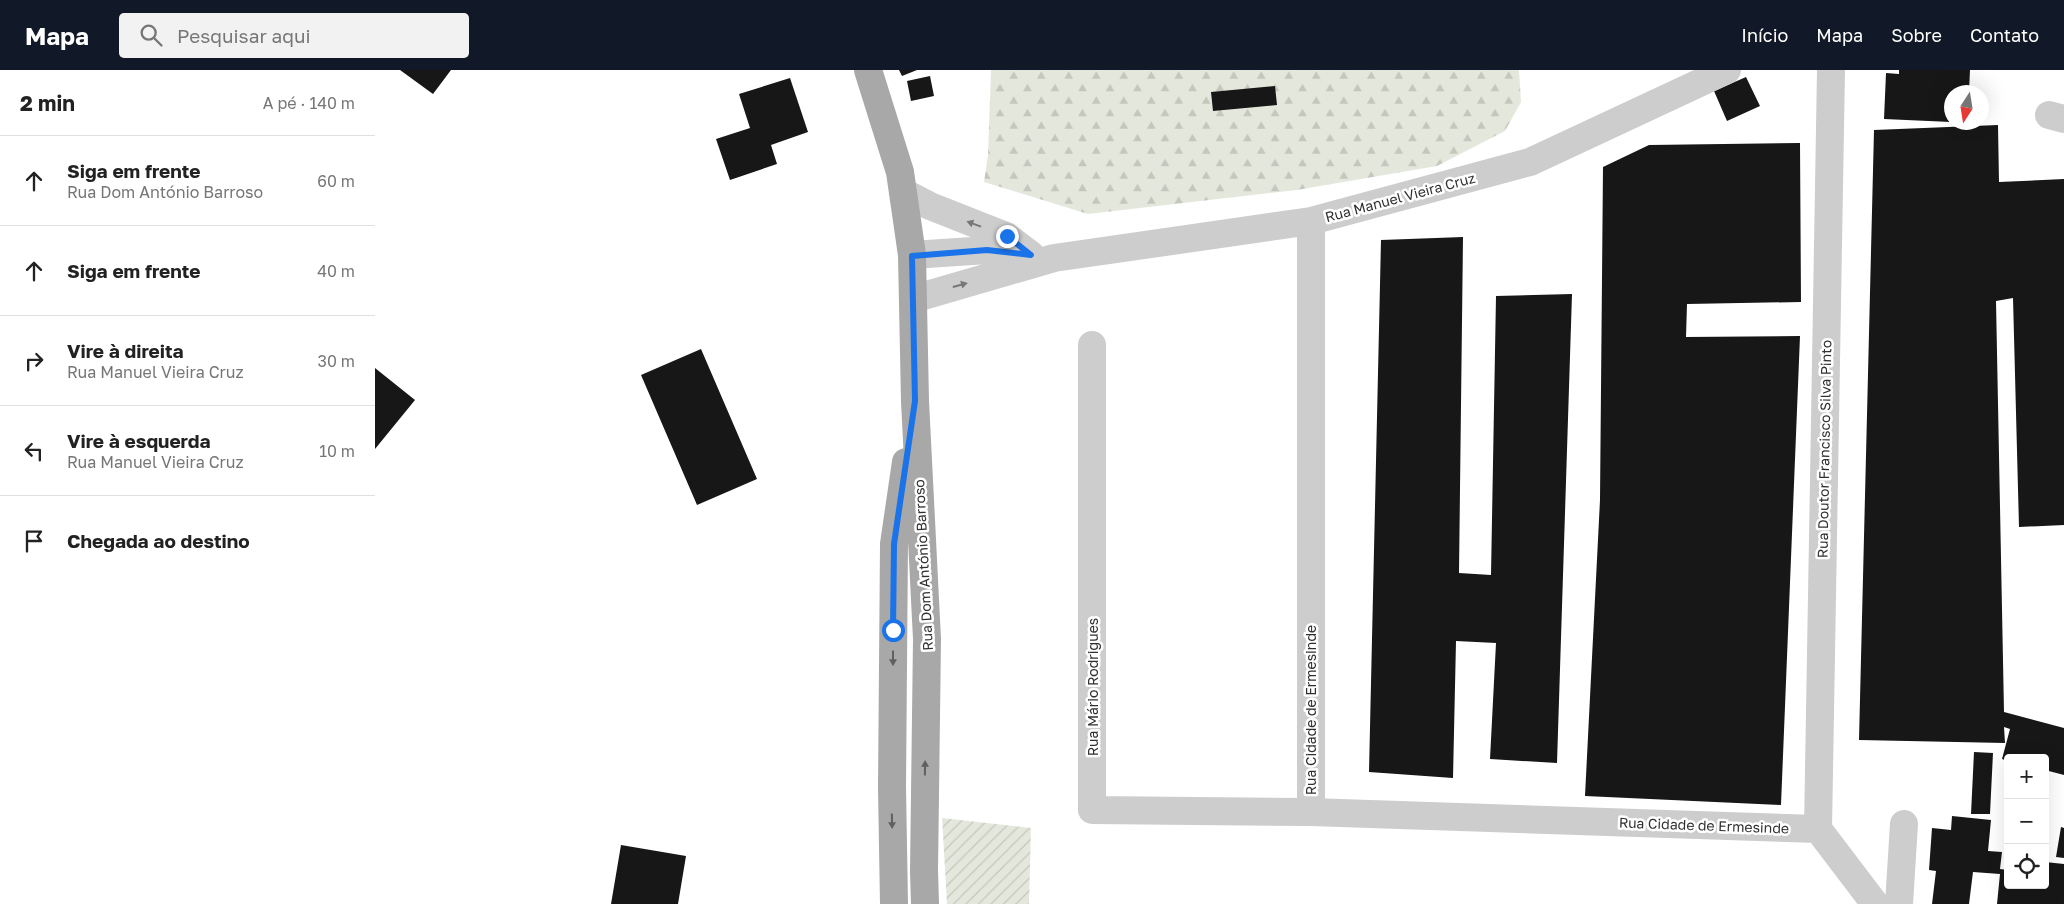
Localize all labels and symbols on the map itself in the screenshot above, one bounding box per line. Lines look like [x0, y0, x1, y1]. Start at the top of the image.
north arrow [1944, 85, 1989, 130]
street label: Rua Manuel Vieira Cruz [1323, 169, 1477, 225]
one-way arrow [966, 220, 981, 227]
route end [996, 225, 1019, 248]
one-way arrow [952, 281, 967, 289]
street label: Rua Doutor Francisco Silva Pinto [1814, 340, 1834, 558]
street label: Rua Dom António Barroso [910, 479, 936, 651]
street label: Rua Mário Rodrigues [1084, 618, 1101, 756]
route start [882, 619, 905, 642]
street label: Rua Cidade de Ermesinde [1302, 625, 1319, 795]
one-way arrow [888, 650, 896, 666]
one-way arrow [921, 760, 929, 776]
one-way arrow [888, 813, 896, 829]
street label: Rua Cidade de Ermesinde [1619, 814, 1789, 836]

